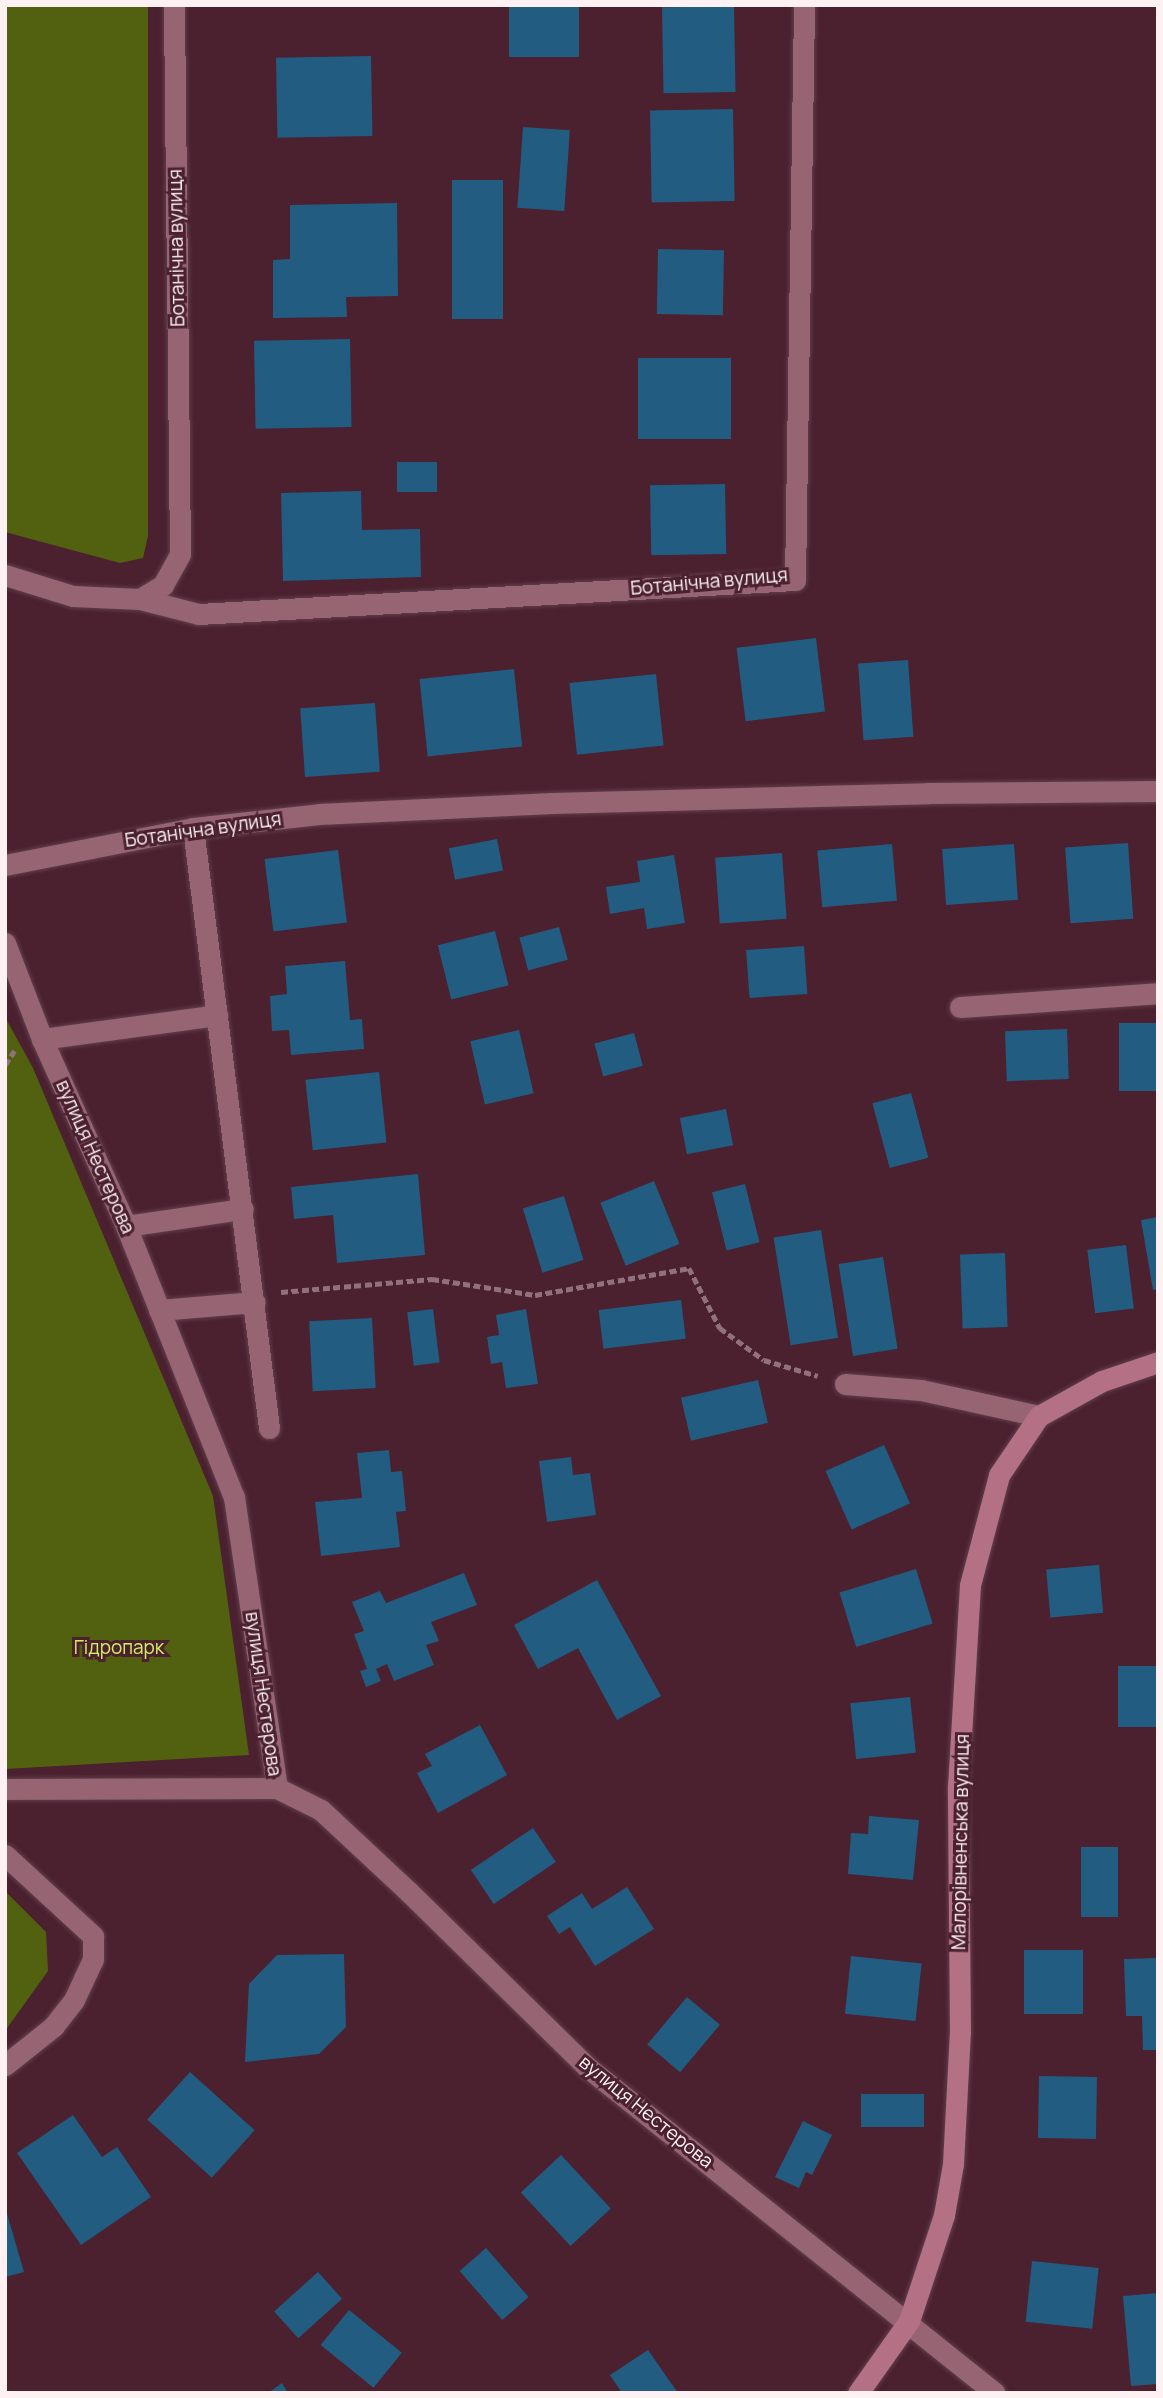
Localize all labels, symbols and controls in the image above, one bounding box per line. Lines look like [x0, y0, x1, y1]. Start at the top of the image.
street label: Ботанічна вулиця [164, 169, 190, 327]
street label: Ботанічна вулиця [629, 564, 789, 600]
street label: Ботанічна вулиця [123, 808, 283, 852]
street label: вулиця Нестерова [51, 1077, 139, 1237]
street label: вулиця Нестерова [240, 1610, 286, 1778]
park label: Гідропарк [74, 1637, 164, 1659]
street label: Малорівненська вулиця [948, 1734, 974, 1950]
street label: вулиця Нестерова [574, 2051, 718, 2173]

